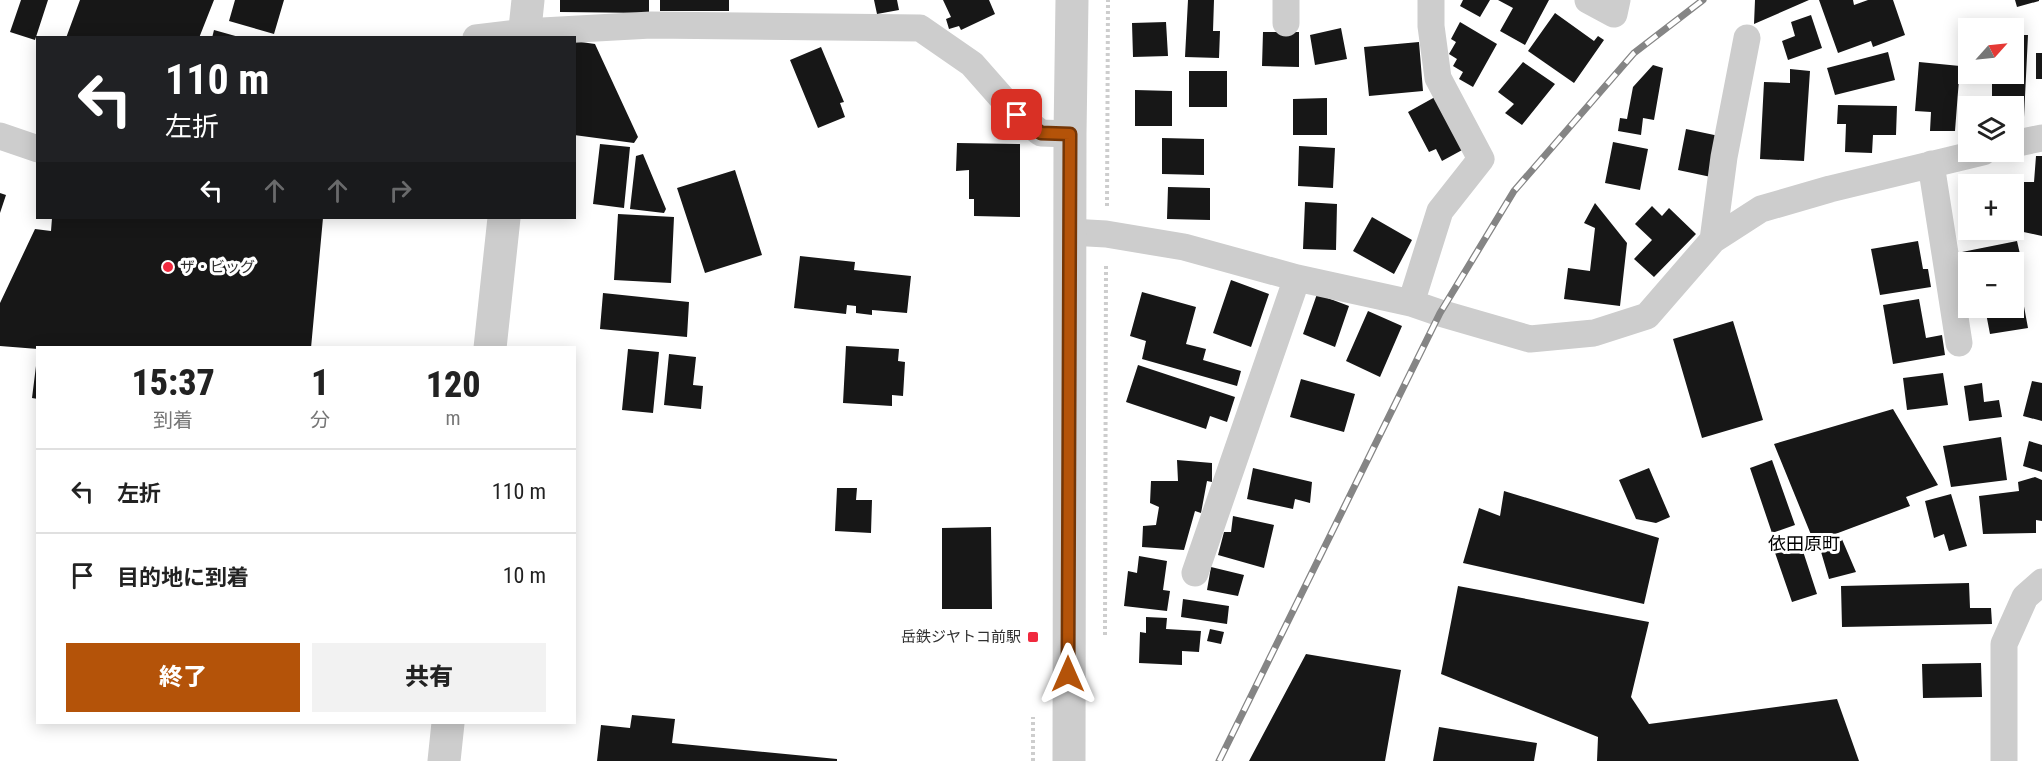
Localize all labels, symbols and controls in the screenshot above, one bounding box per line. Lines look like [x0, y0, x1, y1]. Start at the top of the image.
north arrow [1958, 18, 2024, 84]
map controls [1958, 18, 2024, 318]
text: 110 m [165, 55, 270, 104]
icon: left [66, 60, 144, 138]
pin [991, 89, 1042, 140]
button: layers [1958, 96, 2024, 162]
icon: arrive [1000, 98, 1033, 131]
text: 左折 [165, 111, 219, 143]
icon: left [195, 174, 228, 207]
icon: ahead [258, 174, 291, 207]
icon: ahead [321, 174, 354, 207]
icon: right [384, 174, 417, 207]
button: + [1958, 174, 2024, 240]
button: − [1958, 252, 2024, 318]
place label: ザ・ビッグ [180, 258, 255, 276]
marker: ザ・ビッグ [161, 260, 175, 274]
text: 15:37 [131, 362, 215, 404]
text: 1 [311, 362, 329, 404]
text: 120 [426, 364, 481, 406]
text: m [446, 406, 461, 430]
text: 到着 [153, 408, 193, 432]
text: 分 [310, 408, 330, 432]
icon: left [66, 475, 99, 508]
text: 110 m [492, 479, 546, 504]
text: 左折 [117, 481, 161, 506]
district label: 依田原町 [1768, 533, 1840, 554]
icon: arrive [66, 559, 99, 592]
text: 10 m [503, 563, 546, 588]
text: 目的地に到着 [117, 565, 249, 590]
place label: 岳鉄ジヤトコ前駅 [901, 628, 1021, 646]
marker: 岳鉄ジヤトコ前駅 [1026, 630, 1040, 644]
position arrow [1036, 642, 1100, 706]
button: 終了 [66, 643, 300, 712]
button: 共有 [312, 643, 546, 712]

